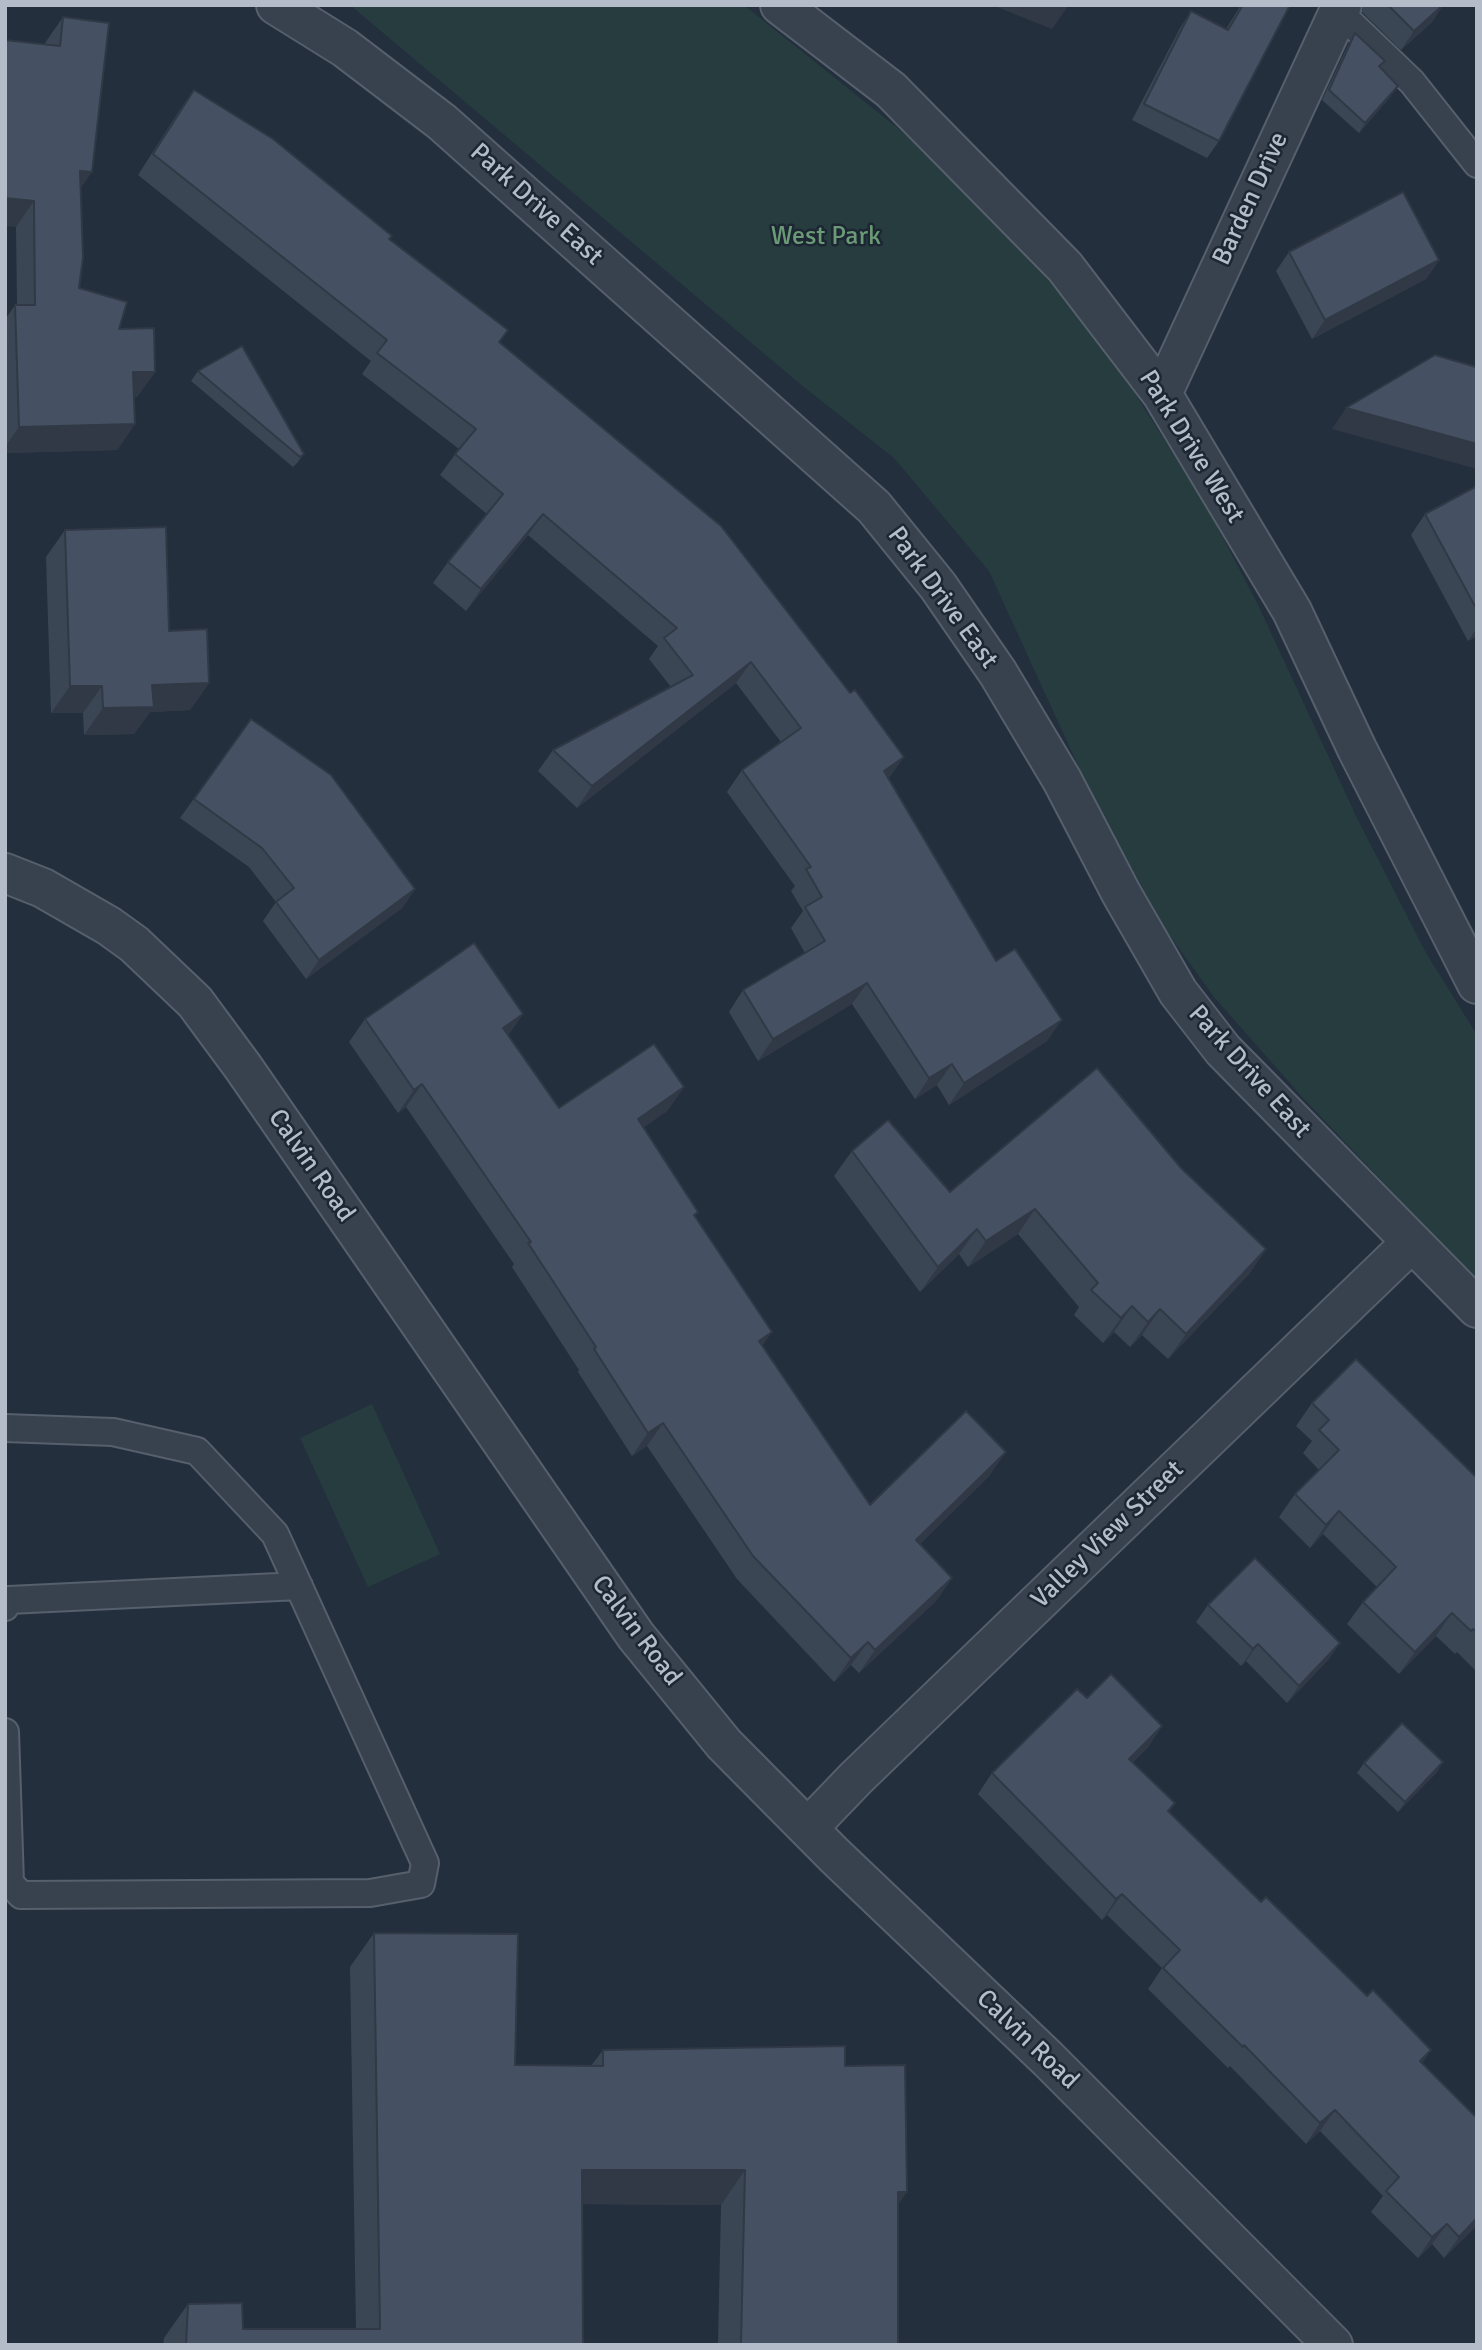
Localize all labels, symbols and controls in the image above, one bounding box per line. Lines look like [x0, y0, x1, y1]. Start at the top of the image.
street label: Barden Drive [1207, 128, 1295, 270]
street label: Park Drive East [463, 137, 609, 273]
park label: West Park [771, 221, 881, 253]
street label: Park Drive West [1132, 365, 1250, 529]
street label: Park Drive East [880, 521, 1004, 675]
street label: Park Drive East [1181, 999, 1317, 1145]
street label: Calvin Road [261, 1104, 361, 1228]
street label: Valley View Street [1025, 1455, 1191, 1615]
street label: Calvin Road [584, 1570, 688, 1692]
street label: Calvin Road [969, 1984, 1085, 2096]

